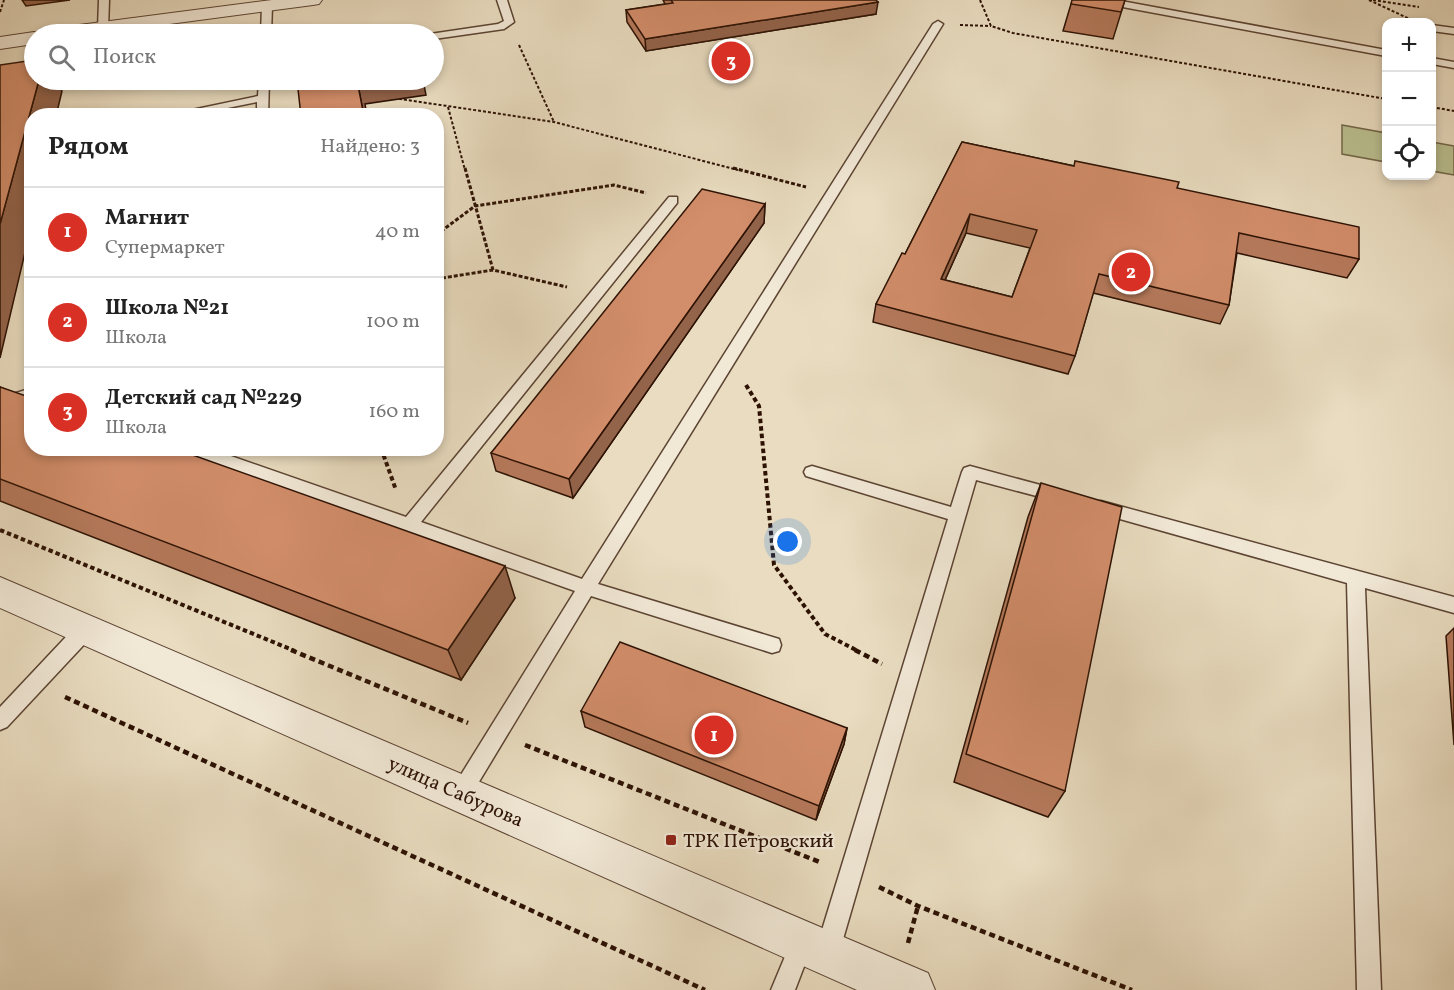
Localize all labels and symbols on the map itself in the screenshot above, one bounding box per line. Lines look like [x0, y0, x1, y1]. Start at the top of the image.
pin: 3 [712, 38, 750, 84]
pin: 2 [1112, 250, 1150, 294]
your location [773, 527, 802, 556]
pin: 1 [694, 712, 734, 758]
street label: улица Сабурова [383, 750, 528, 835]
place label: ТРК Петровский [683, 828, 834, 856]
marker: ТРК Петровский [664, 833, 678, 847]

